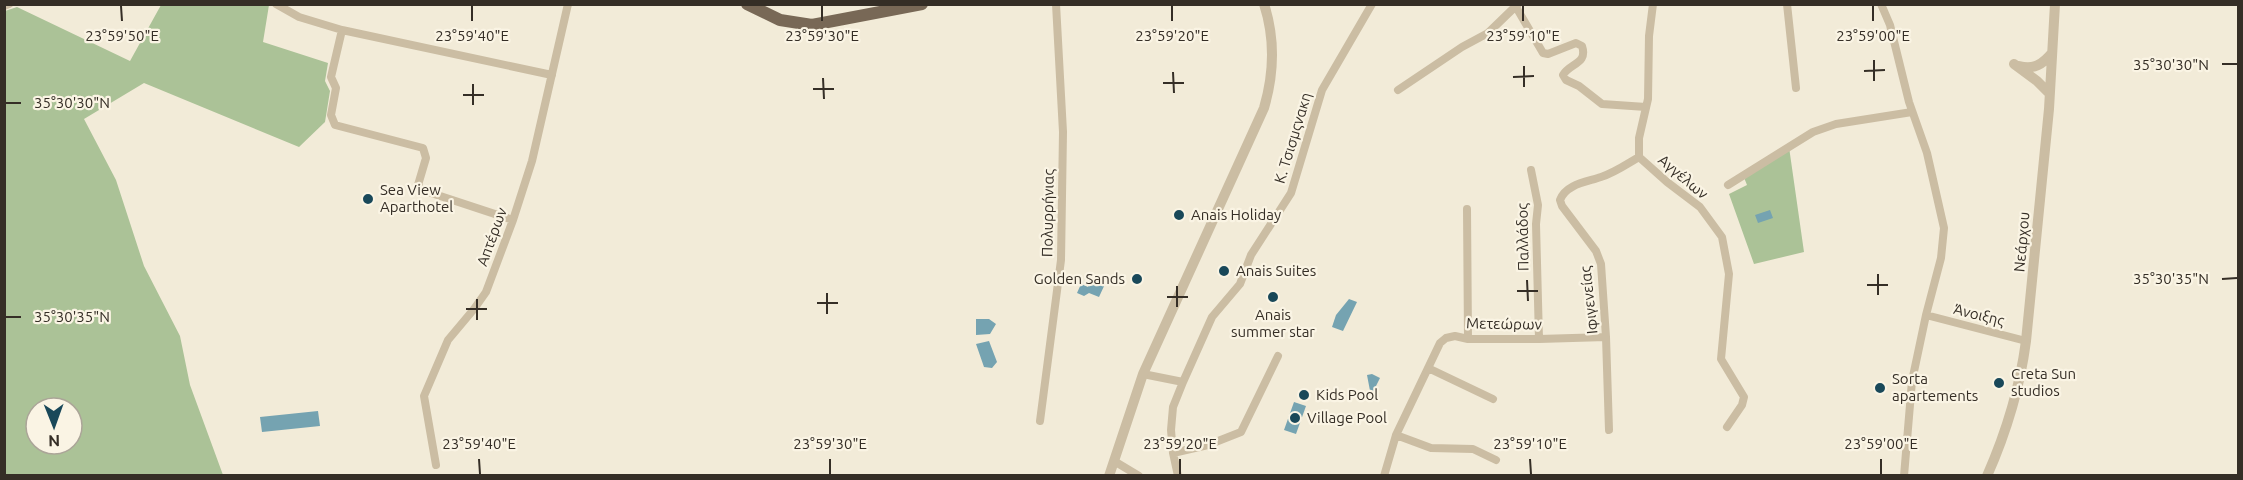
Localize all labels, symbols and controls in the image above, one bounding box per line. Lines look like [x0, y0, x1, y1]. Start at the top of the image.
text: 23°59'50"E [85, 27, 159, 44]
text: 23°59'40"E [435, 27, 509, 44]
text: 23°59'30"E [785, 27, 859, 44]
text: 23°59'20"E [1135, 27, 1209, 44]
text: 23°59'10"E [1486, 27, 1560, 44]
text: 23°59'00"E [1836, 27, 1910, 44]
text: 35°30'30"N [2133, 56, 2209, 73]
street label: Κ. Τσισμςνακη [1271, 90, 1314, 185]
text: 35°30'30"N [34, 94, 110, 111]
street label: Αγγέλων [1655, 151, 1711, 202]
street label: Πολυρρήνιας [1038, 169, 1057, 257]
place label: Sea View Aparthotel [380, 181, 453, 215]
marker: Sea View Aparthotel [361, 192, 375, 206]
street label: Παλλάδος [1513, 203, 1532, 271]
street label: Απτέρων [473, 205, 510, 268]
place label: Anais Holiday [1191, 206, 1281, 223]
marker: Anais Holiday [1172, 208, 1186, 222]
street label: Νεάρχου [2010, 211, 2033, 273]
place label: Anais Suites [1236, 262, 1316, 279]
marker: Anais Suites [1217, 264, 1231, 278]
street label: Ιφιγενείας [1576, 265, 1601, 335]
place label: Golden Sands [1034, 270, 1125, 287]
text: 35°30'35"N [2133, 270, 2209, 287]
marker: Golden Sands [1130, 272, 1144, 286]
marker: Anais summer star [1266, 290, 1280, 304]
street label: Άνοιξης [1952, 300, 2006, 329]
place label: Anais summer star [1231, 306, 1315, 340]
text: 35°30'35"N [34, 308, 110, 325]
street label: Μετεώρων [1466, 314, 1542, 333]
place label: Creta Sun studios [2011, 365, 2076, 399]
place label: Sorta apartements [1892, 370, 1978, 404]
marker: Creta Sun studios [1992, 376, 2006, 390]
marker: Sorta apartements [1873, 381, 1887, 395]
place label: Kids Pool [1316, 386, 1378, 403]
marker: Kids Pool [1297, 388, 1311, 402]
north arrow [24, 396, 84, 456]
place label: Village Pool [1307, 409, 1387, 426]
marker: Village Pool [1288, 411, 1302, 425]
text: N [48, 432, 60, 450]
text: 23°59'40"E [442, 435, 516, 452]
text: 23°59'30"E [793, 435, 867, 452]
text: 23°59'20"E [1143, 435, 1217, 452]
text: 23°59'10"E [1493, 435, 1567, 452]
text: 23°59'00"E [1844, 435, 1918, 452]

